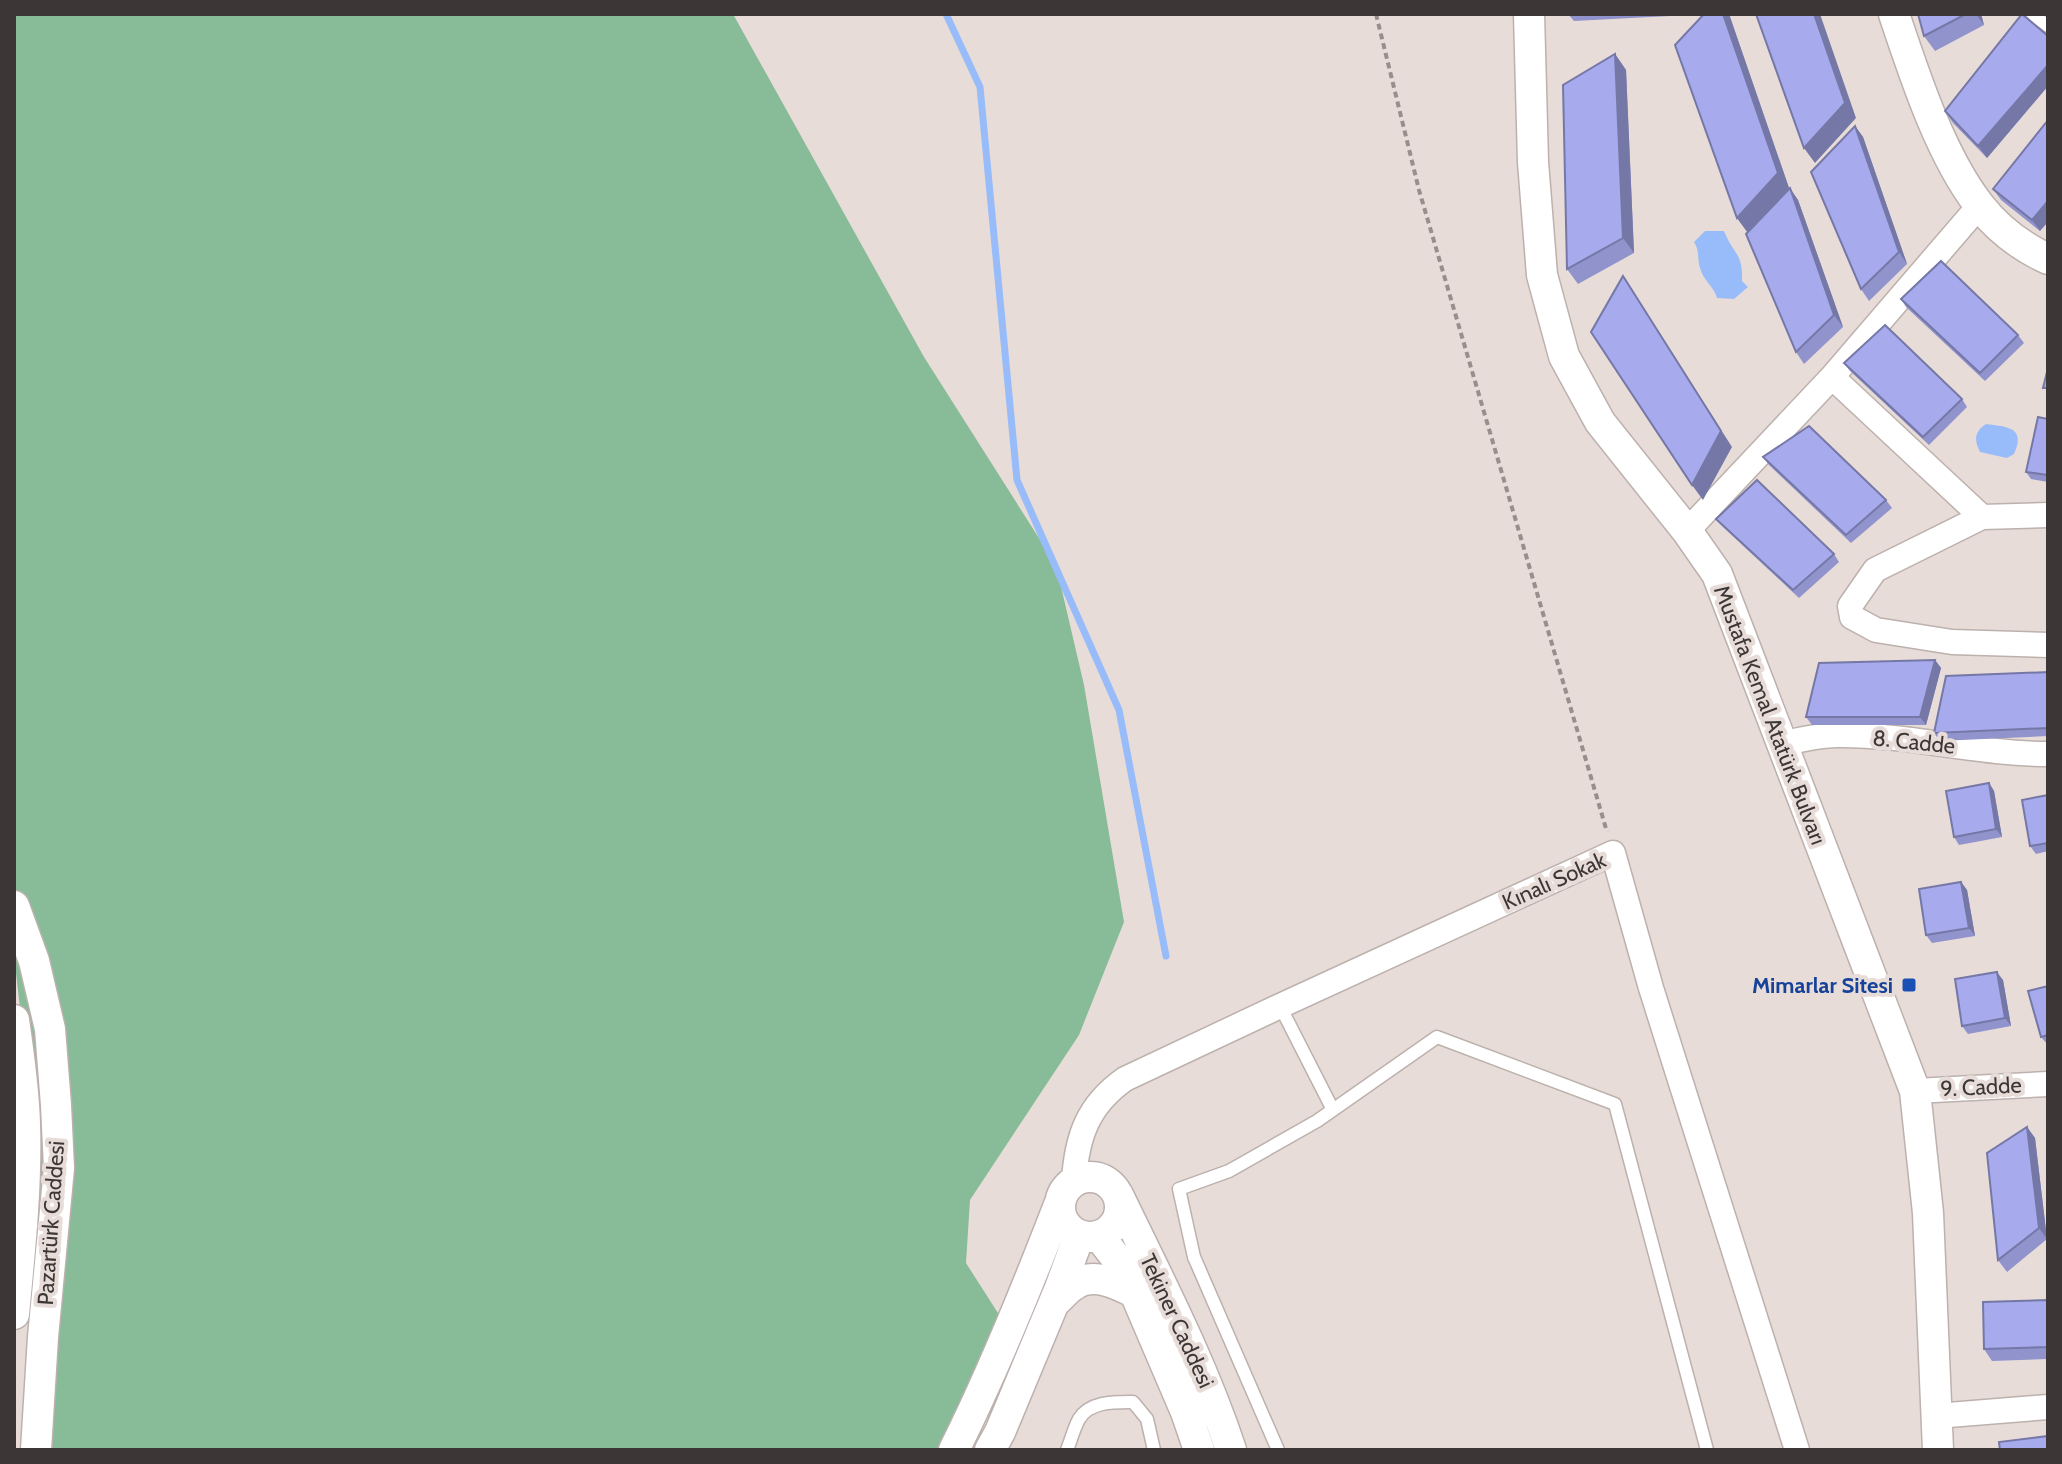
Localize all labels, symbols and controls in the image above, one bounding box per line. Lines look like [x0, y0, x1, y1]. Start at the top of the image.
street label: Mustafa Kemal Atatürk Bulvarı [1708, 582, 1832, 848]
street label: 8. Cadde [1871, 724, 1957, 760]
street label: Kınalı Sokak [1498, 846, 1610, 916]
place label: Mimarlar Sitesi [1752, 972, 1893, 999]
marker: Mimarlar Sitesi [1900, 976, 1918, 994]
street label: 9. Cadde [1940, 1071, 2022, 1103]
street label: Pazartürk Caddesi [32, 1140, 70, 1306]
street label: Tekiner Caddesi [1134, 1250, 1220, 1392]

